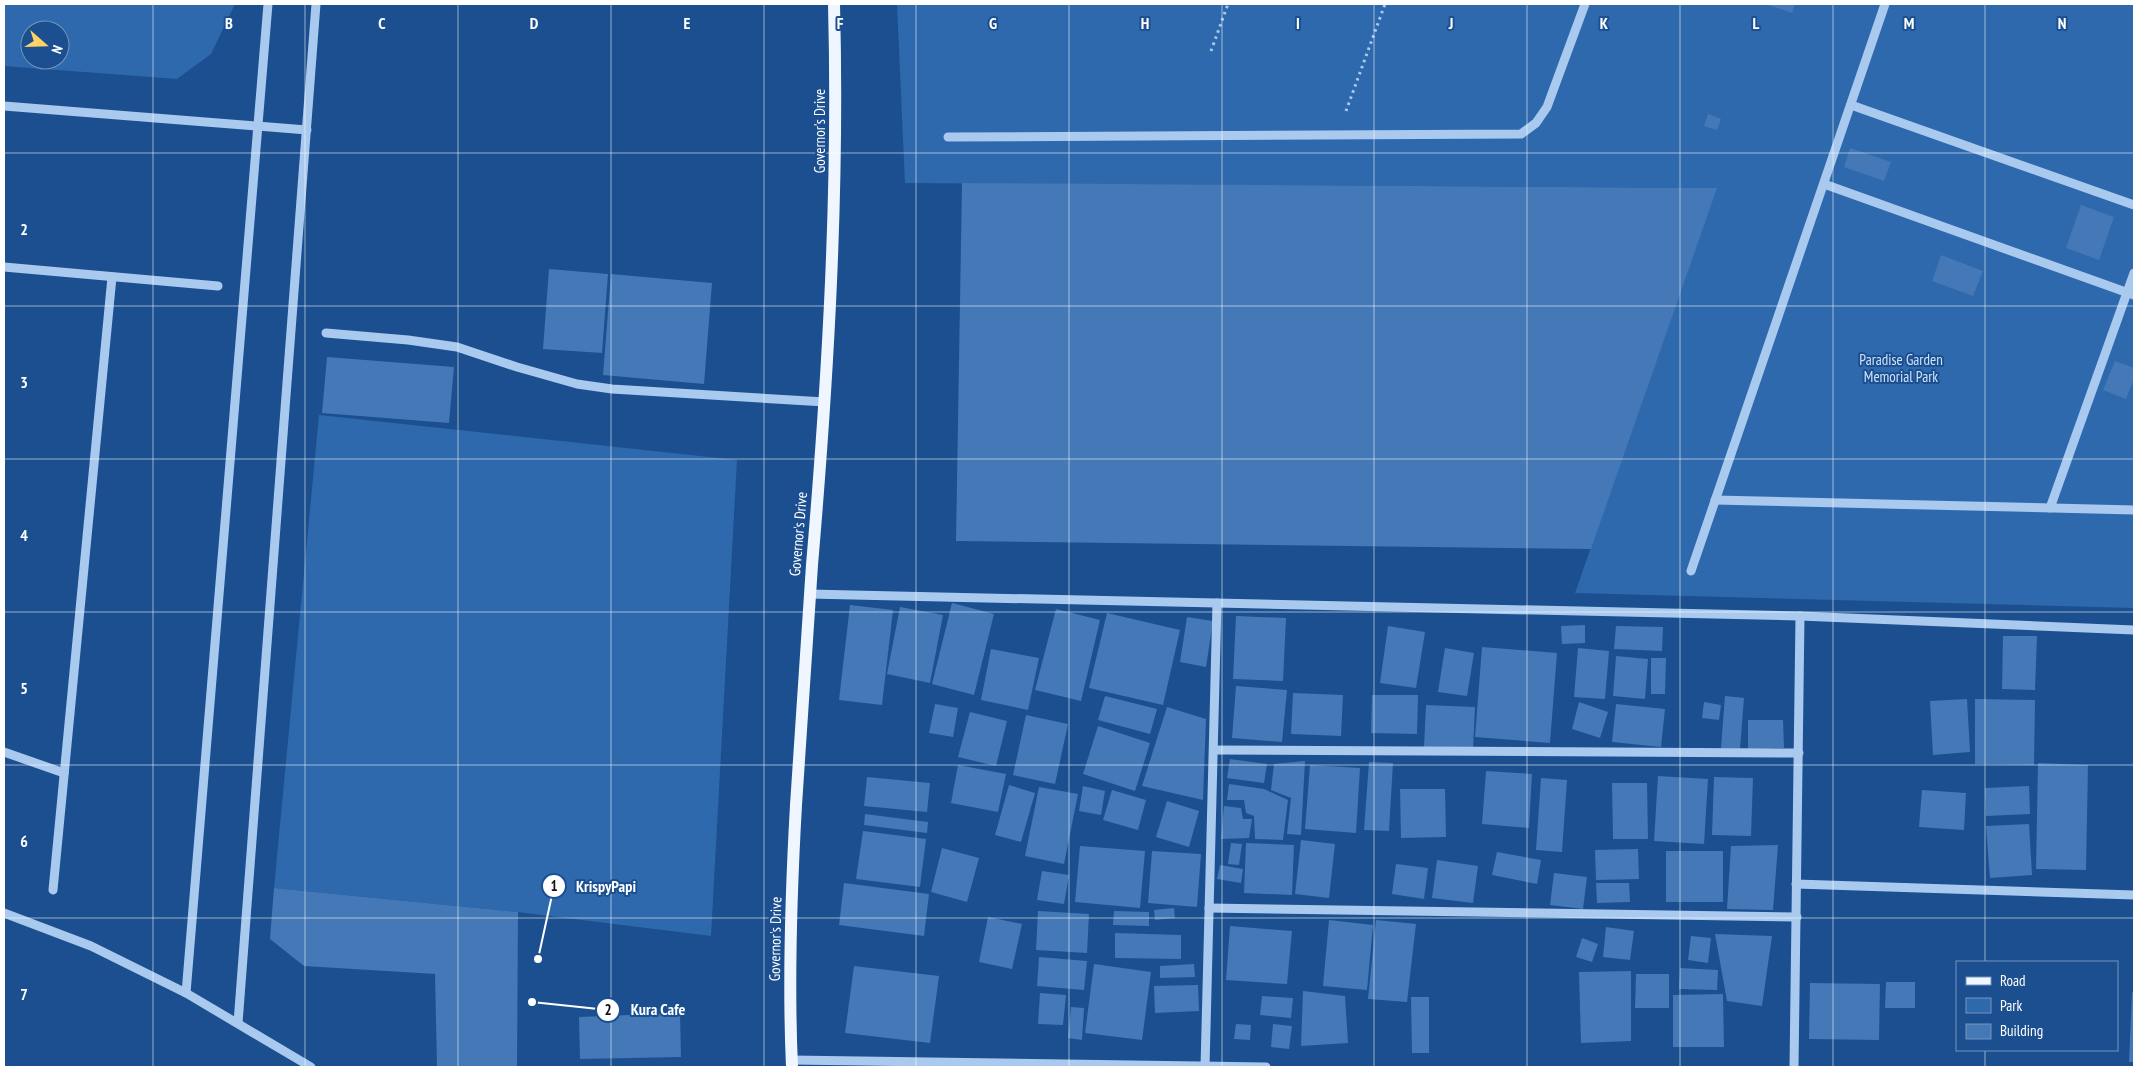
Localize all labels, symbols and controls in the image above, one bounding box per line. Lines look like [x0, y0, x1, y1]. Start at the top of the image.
text: B [225, 13, 233, 33]
text: C [378, 13, 386, 33]
text: D [530, 13, 539, 33]
text: E [684, 13, 691, 33]
text: F [837, 13, 844, 33]
text: G [989, 13, 997, 33]
text: H [1141, 13, 1149, 33]
text: I [1296, 13, 1300, 33]
text: J [1448, 13, 1453, 33]
text: K [1600, 13, 1609, 33]
text: L [1753, 13, 1760, 33]
text: M [1904, 13, 1914, 33]
text: N [2058, 13, 2066, 33]
north arrow [20, 20, 70, 70]
text: N [47, 43, 67, 56]
street label: Governor's Drive [810, 89, 829, 173]
text: 2 [20, 219, 28, 239]
park label: Paradise Garden Memorial Park [1859, 350, 1943, 386]
text: 3 [20, 372, 28, 392]
street label: Governor's Drive [785, 491, 811, 577]
text: 4 [20, 525, 28, 545]
text: 5 [20, 678, 28, 698]
text: 6 [20, 831, 28, 851]
callout: KrispyPapi [541, 870, 646, 901]
text: 1 [550, 876, 558, 895]
text: KrispyPapi [576, 876, 636, 896]
street label: Governor's Drive [765, 897, 785, 981]
legend [1956, 961, 2118, 1051]
text: Road [2000, 971, 2026, 990]
text: 7 [20, 984, 28, 1004]
callout: Kura Cafe [595, 994, 695, 1025]
text: Park [2000, 996, 2022, 1015]
text: Kura Cafe [631, 999, 685, 1019]
text: 2 [604, 1000, 612, 1019]
text: Building [2000, 1021, 2043, 1040]

